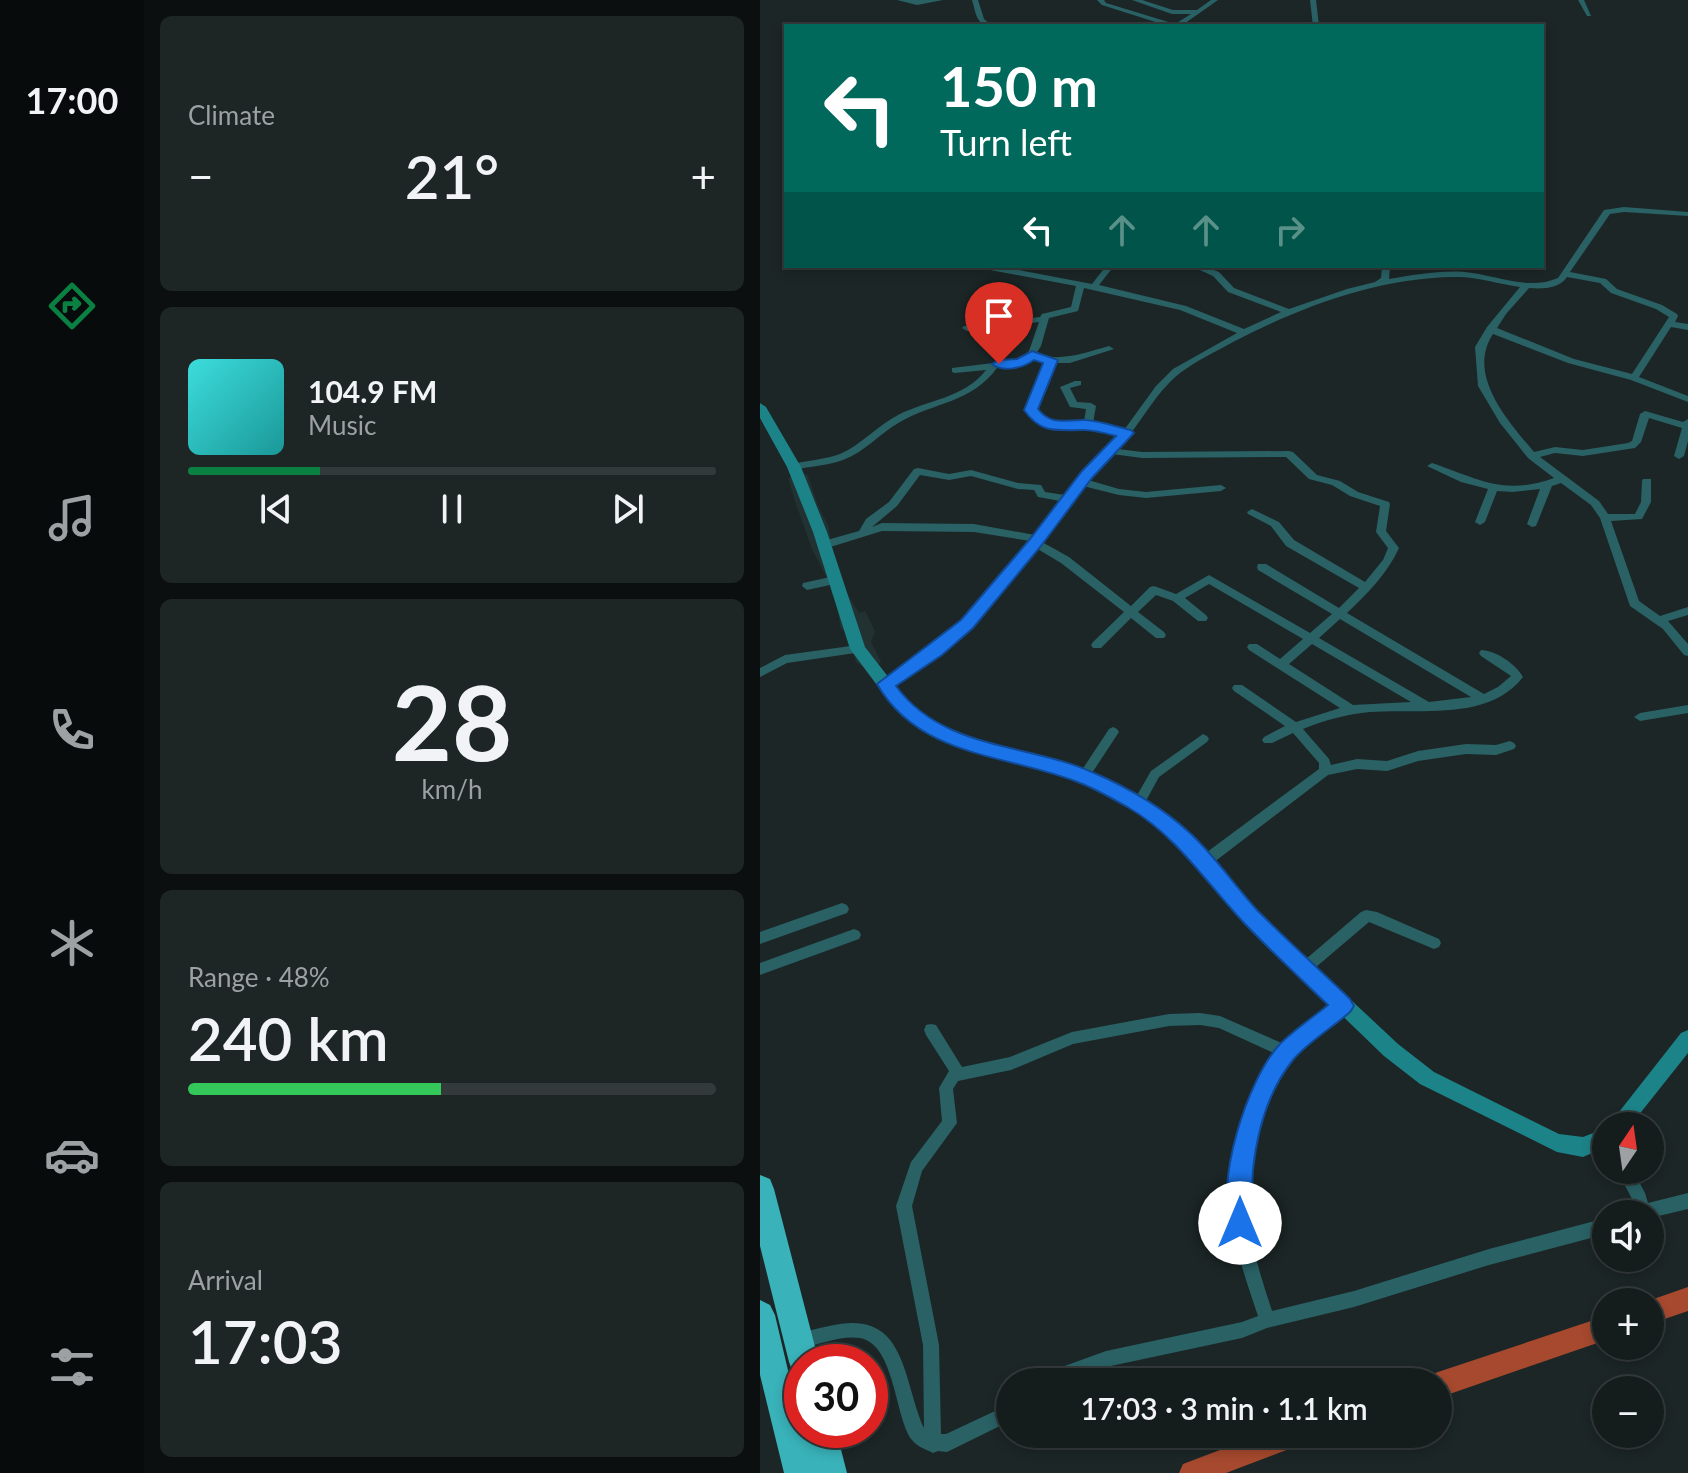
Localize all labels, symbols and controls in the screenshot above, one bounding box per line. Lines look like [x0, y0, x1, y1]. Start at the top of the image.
text: 150 m [940, 52, 1098, 119]
icon: left [808, 56, 912, 160]
text: 17:00 [26, 78, 118, 122]
text: Climate [188, 99, 275, 131]
text: Turn left [940, 120, 1072, 164]
text: 21° [405, 140, 499, 212]
text: − [188, 150, 214, 202]
text: + [690, 150, 716, 202]
icon: left [1016, 208, 1060, 252]
icon: ahead [1100, 208, 1144, 252]
icon: ahead [1184, 208, 1228, 252]
icon: right [1268, 208, 1312, 252]
icon: directions [44, 278, 100, 334]
pin [965, 282, 1033, 364]
icon: arrive [977, 294, 1021, 338]
text: 104.9 FM [308, 373, 437, 409]
text: Music [308, 409, 376, 441]
icon: previous [254, 487, 298, 531]
icon: pause [430, 487, 474, 531]
icon: next [606, 487, 650, 531]
icon: music [44, 490, 100, 546]
text: 28 [392, 658, 512, 783]
icon: phone [44, 702, 100, 758]
text: km/h [422, 773, 482, 805]
icon: climate [44, 915, 100, 971]
text: Range · 48% [188, 961, 330, 993]
text: 240 km [188, 1002, 389, 1074]
north arrow [1592, 1112, 1664, 1184]
map controls [1592, 1112, 1664, 1448]
icon: car [44, 1127, 100, 1183]
position arrow [1198, 1181, 1282, 1265]
button: sound [1592, 1200, 1664, 1272]
text: Arrival [188, 1264, 263, 1296]
button: + [1592, 1288, 1664, 1360]
text: 17:03 [188, 1305, 342, 1377]
icon: filters [44, 1339, 100, 1395]
speed limit sign: 30 [784, 1344, 888, 1448]
button: − [1592, 1376, 1664, 1448]
text: 17:03 · 3 min · 1.1 km [1080, 1390, 1368, 1426]

